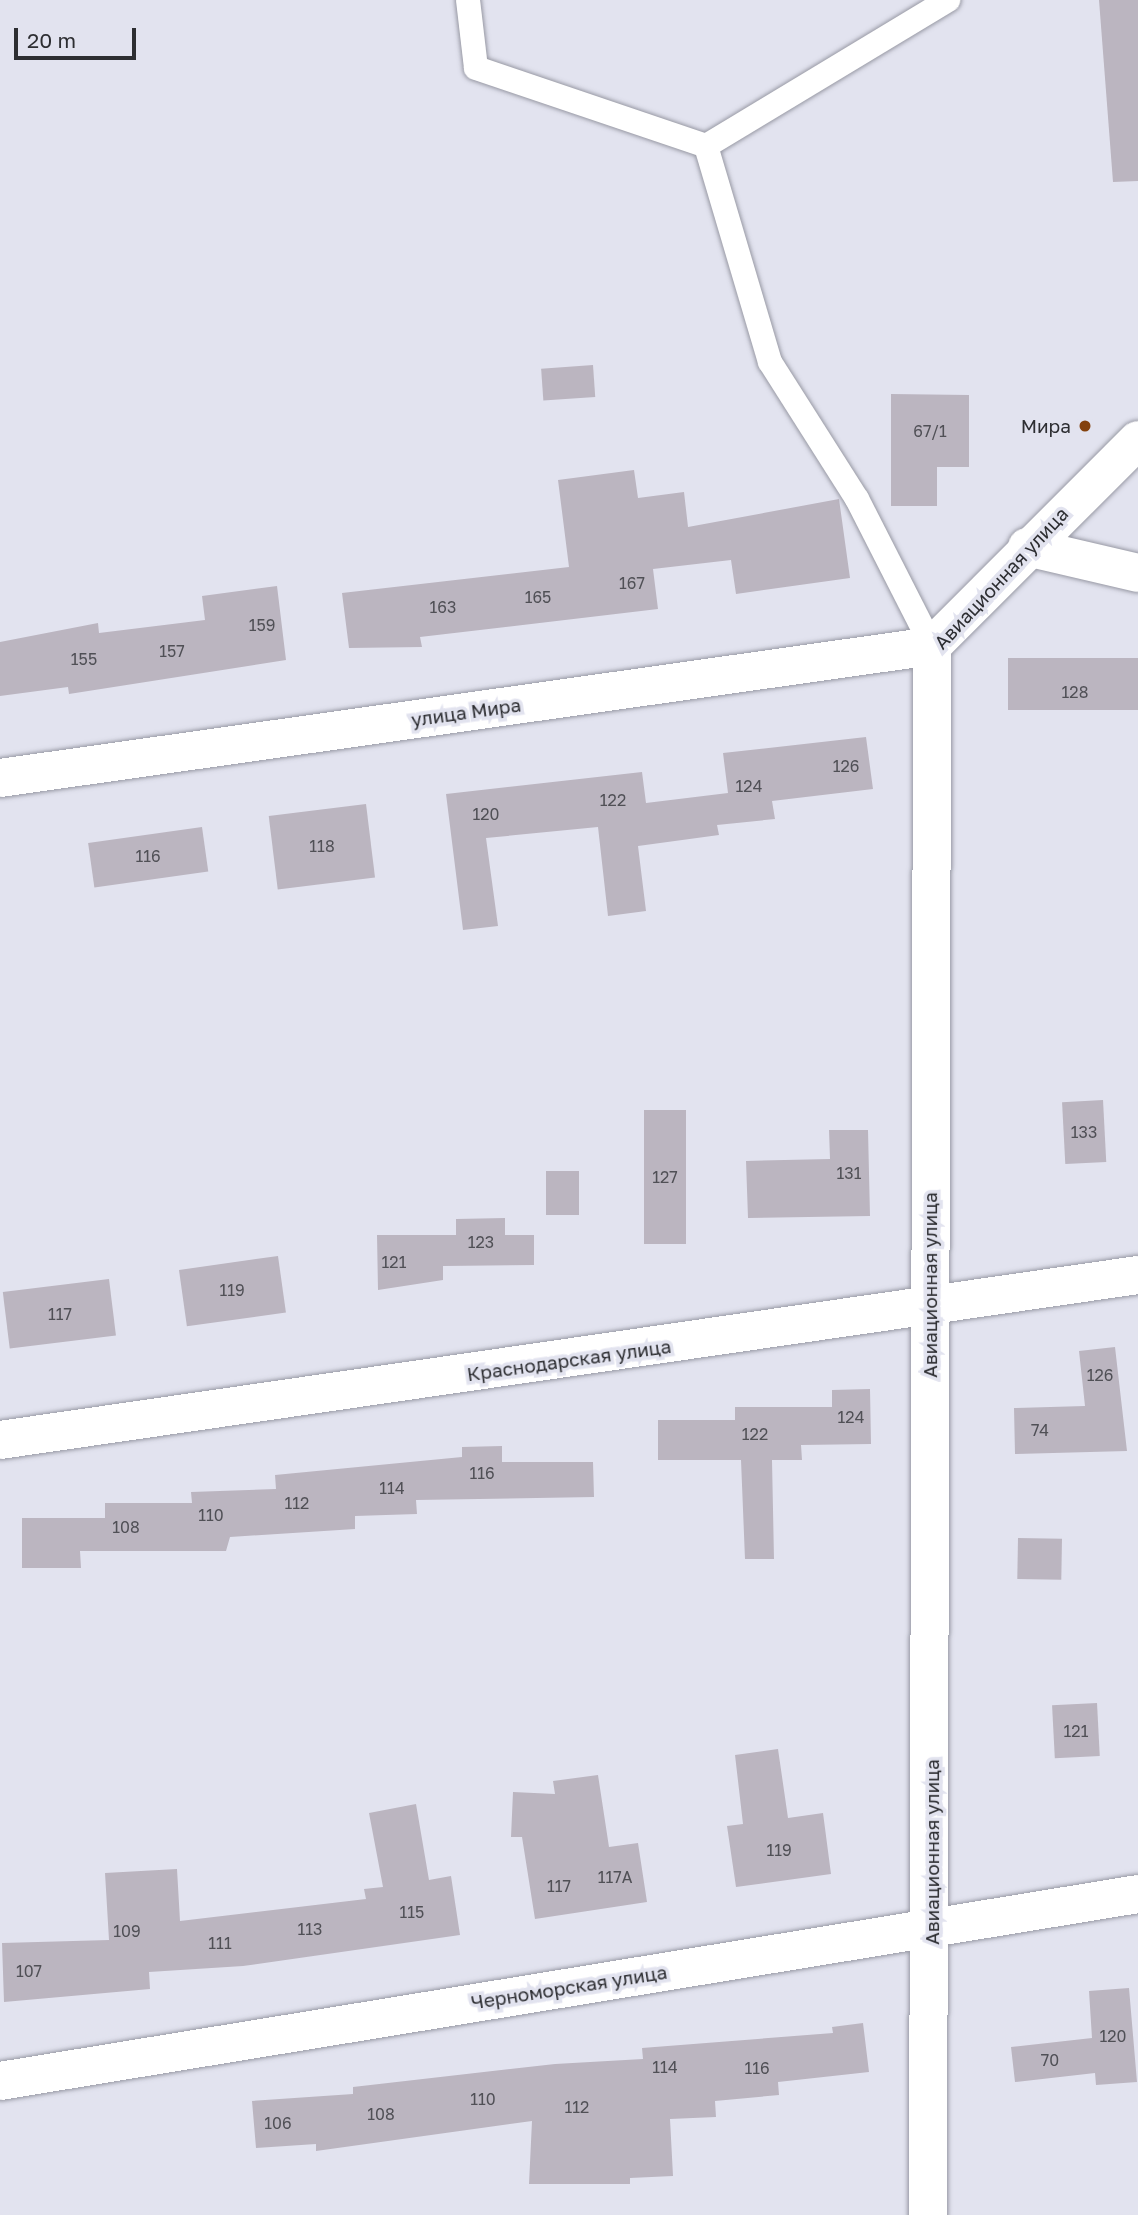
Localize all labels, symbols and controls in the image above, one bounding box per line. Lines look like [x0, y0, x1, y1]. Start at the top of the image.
scale bar [18, 14, 140, 58]
text: 20 m [27, 27, 76, 53]
place label: Мира [1021, 415, 1071, 437]
marker: Мира [1077, 418, 1093, 434]
house number: 67/1 [913, 421, 947, 441]
street label: Авиационная улица [929, 502, 1073, 654]
house number: 167 [619, 573, 645, 593]
house number: 165 [525, 587, 551, 607]
house number: 163 [430, 597, 456, 617]
house number: 159 [249, 615, 275, 635]
house number: 157 [159, 641, 185, 661]
house number: 155 [71, 649, 97, 669]
house number: 128 [1062, 682, 1088, 702]
street label: улица Мира [410, 693, 522, 731]
house number: 126 [833, 756, 859, 776]
house number: 124 [736, 776, 762, 796]
house number: 122 [600, 790, 626, 810]
house number: 120 [473, 804, 499, 824]
house number: 118 [309, 836, 335, 856]
house number: 116 [135, 846, 161, 866]
house number: 133 [1071, 1122, 1097, 1142]
house number: 131 [837, 1163, 861, 1183]
house number: 127 [652, 1167, 678, 1187]
street label: Авиационная улица [919, 1192, 941, 1378]
house number: 123 [468, 1232, 494, 1252]
house number: 121 [382, 1252, 406, 1272]
house number: 119 [219, 1280, 245, 1300]
house number: 117 [48, 1304, 72, 1324]
street label: Краснодарская улица [465, 1334, 673, 1386]
house number: 126 [1087, 1365, 1113, 1385]
house number: 124 [838, 1407, 864, 1427]
house number: 74 [1031, 1420, 1049, 1440]
house number: 122 [742, 1424, 768, 1444]
house number: 116 [469, 1463, 495, 1483]
house number: 114 [379, 1478, 405, 1498]
house number: 112 [285, 1493, 309, 1513]
house number: 110 [198, 1505, 224, 1525]
house number: 108 [112, 1517, 140, 1537]
house number: 121 [1064, 1721, 1088, 1741]
street label: Авиационная улица [921, 1759, 943, 1945]
house number: 119 [766, 1840, 792, 1860]
house number: 117А [598, 1867, 632, 1887]
house number: 117 [547, 1876, 571, 1896]
house number: 115 [400, 1902, 424, 1922]
house number: 113 [298, 1919, 322, 1939]
house number: 109 [113, 1921, 141, 1941]
house number: 111 [208, 1933, 232, 1953]
street label: Черноморская улица [469, 1960, 669, 2014]
house number: 107 [16, 1961, 42, 1981]
house number: 120 [1100, 2026, 1126, 2046]
house number: 70 [1041, 2050, 1059, 2070]
house number: 114 [652, 2057, 678, 2077]
house number: 116 [744, 2058, 770, 2078]
house number: 110 [470, 2089, 496, 2109]
house number: 112 [565, 2097, 589, 2117]
house number: 108 [367, 2104, 395, 2124]
house number: 106 [264, 2113, 292, 2133]

